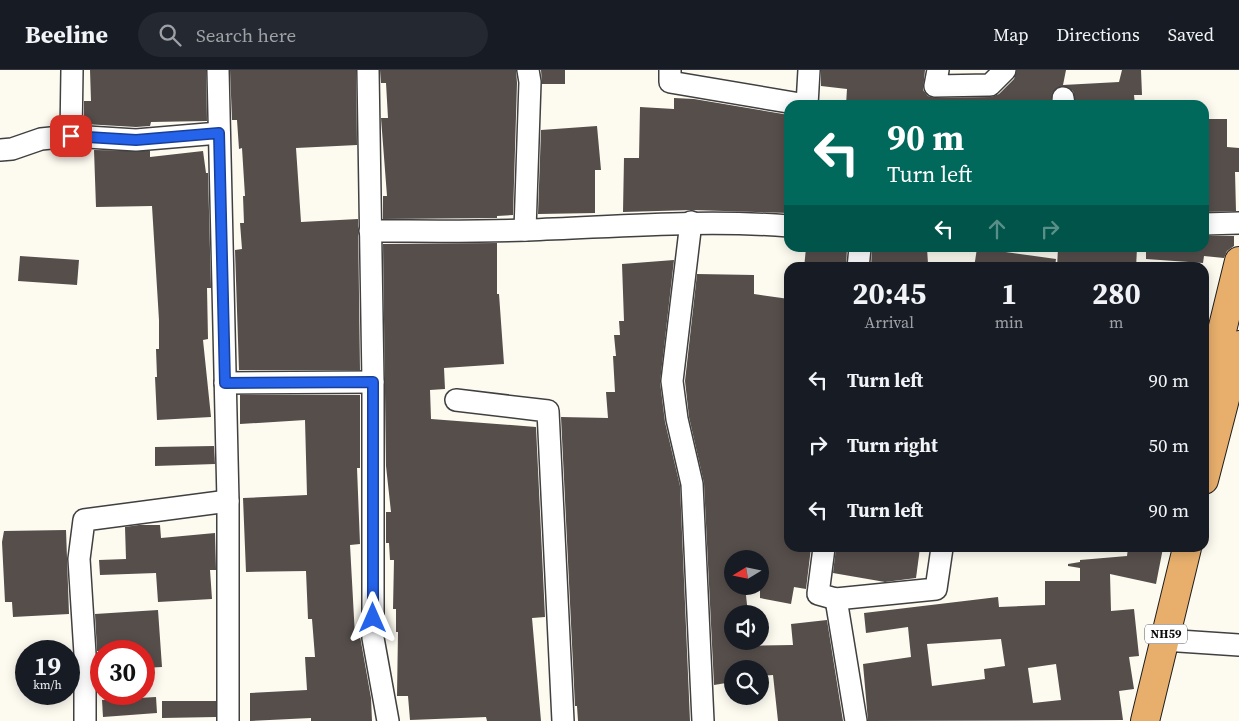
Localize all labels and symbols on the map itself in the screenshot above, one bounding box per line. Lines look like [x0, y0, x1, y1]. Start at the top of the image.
pin [50, 115, 92, 157]
north arrow [724, 550, 769, 595]
position arrow [346, 591, 398, 643]
road number: NH59 [1145, 624, 1187, 644]
speed limit sign: 30 [90, 640, 155, 705]

